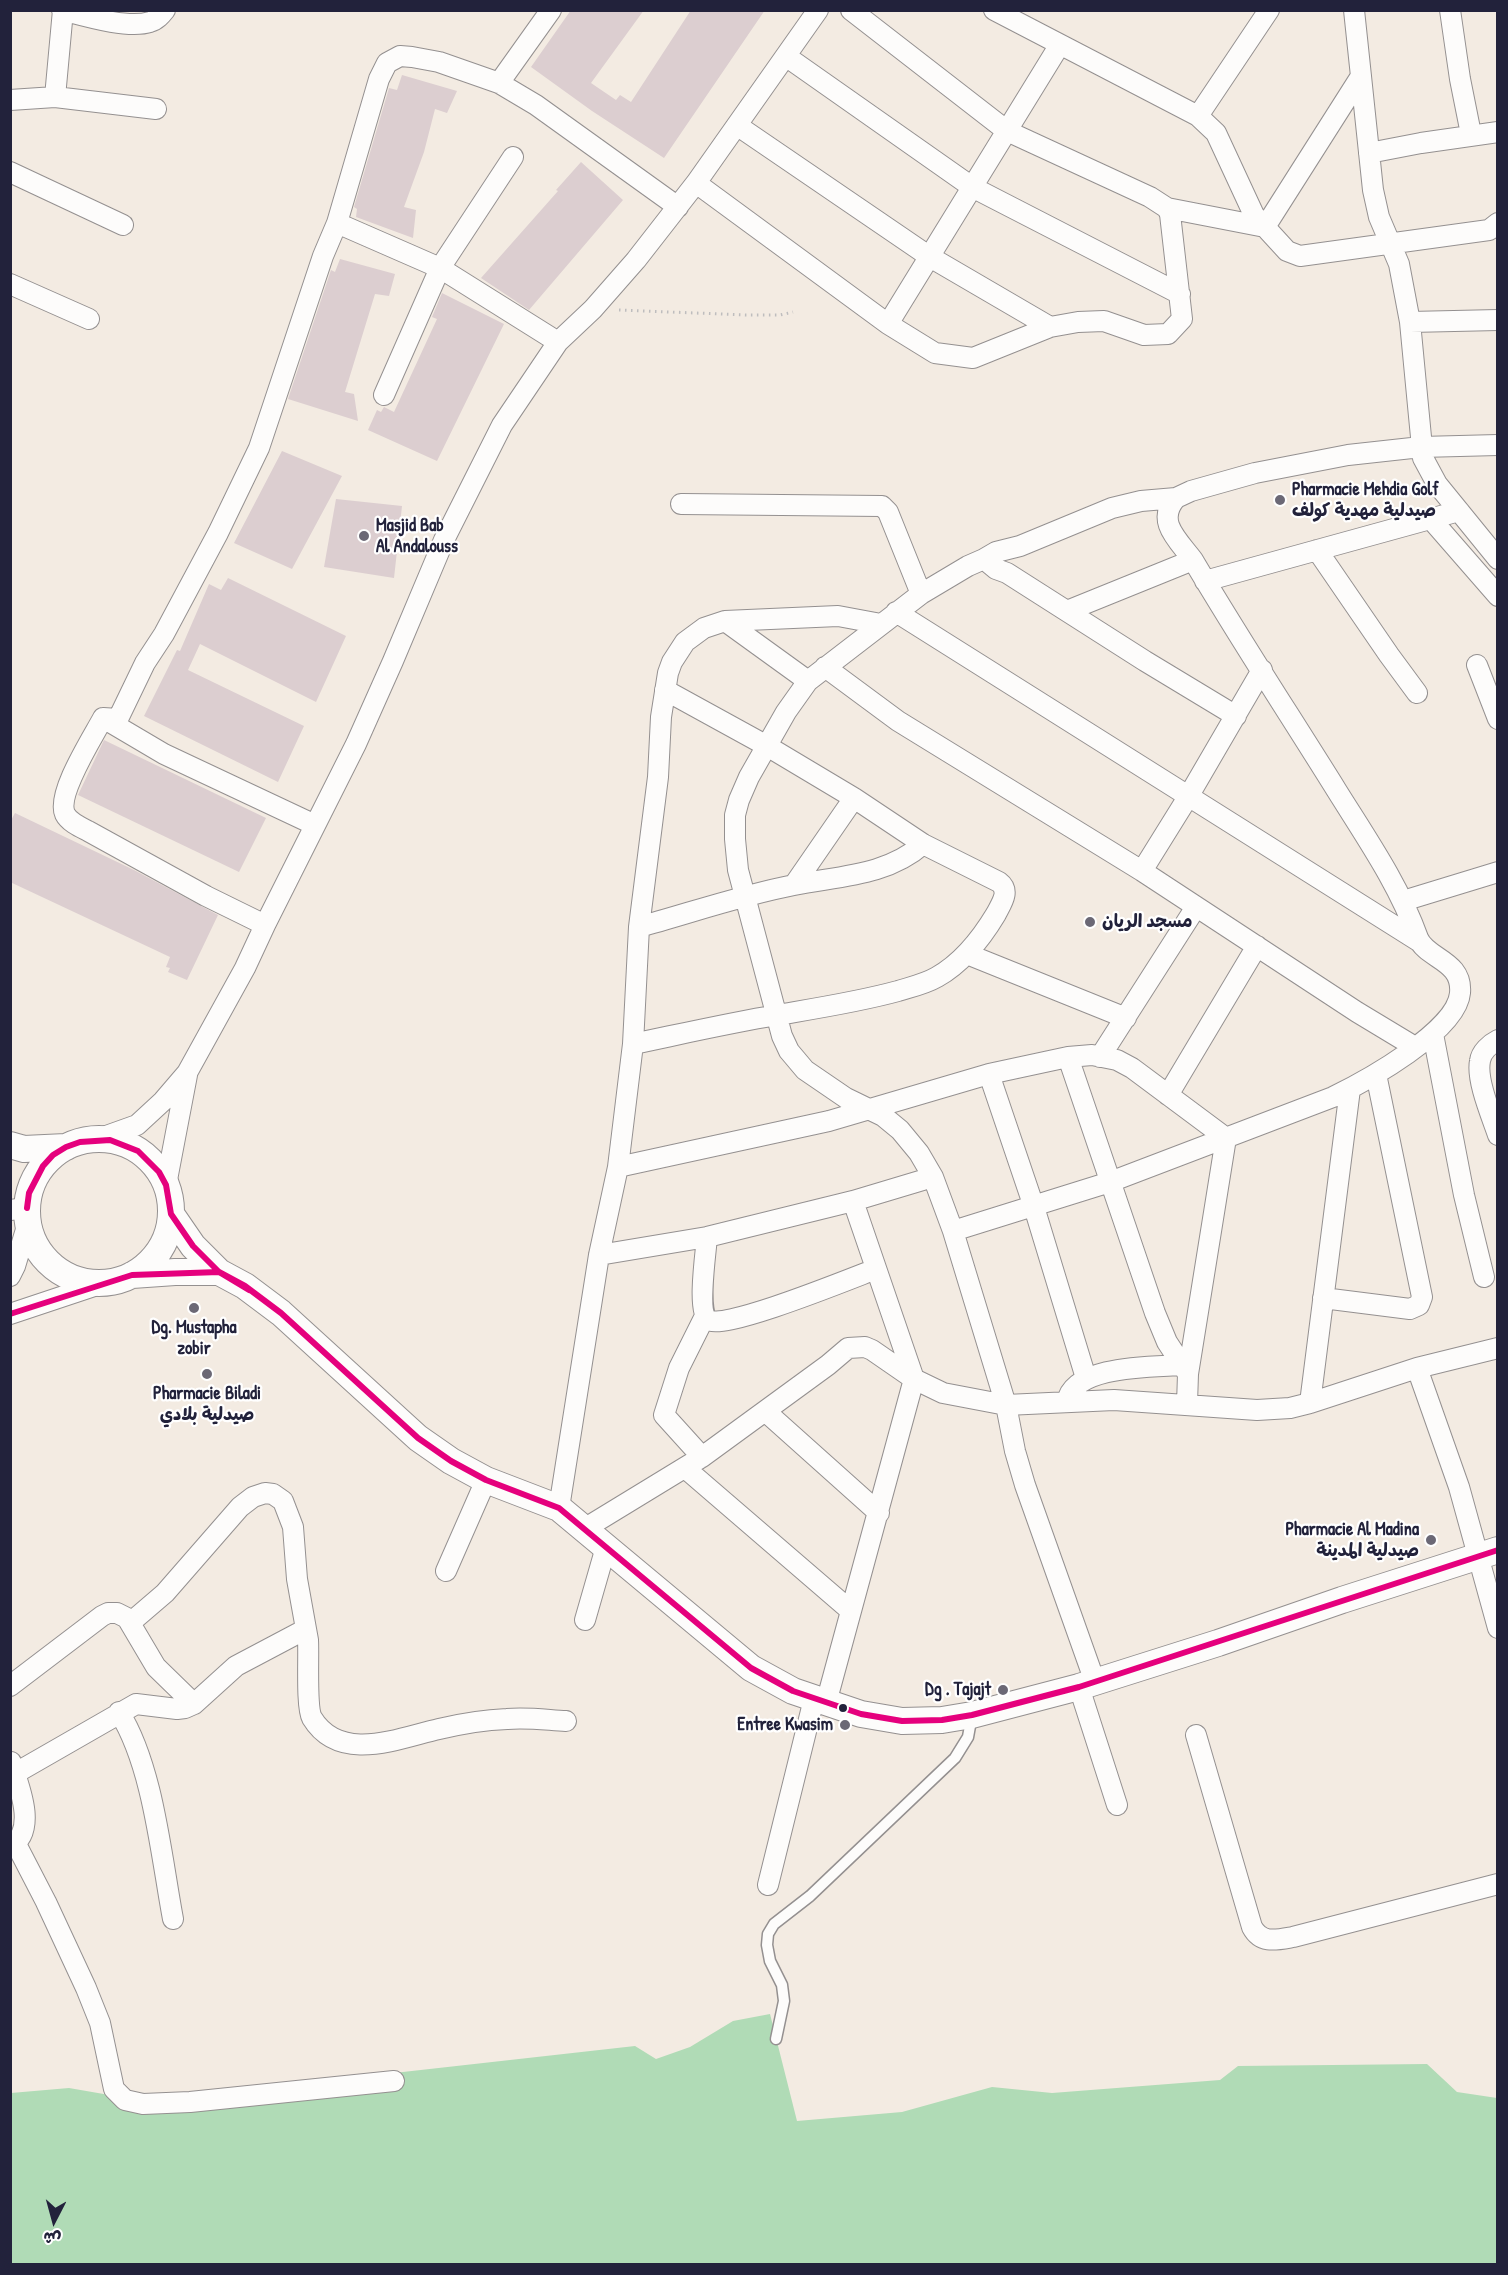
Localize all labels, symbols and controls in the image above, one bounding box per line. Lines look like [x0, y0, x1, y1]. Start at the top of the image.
place label: Pharmacie Mehdia Golf صيدلية مهدية كولف [1292, 479, 1439, 522]
marker: Pharmacie Mehdia Golf صيدلية مهدية كولف [1273, 493, 1287, 507]
place label: Masjid Bab Al Andalouss [376, 515, 458, 558]
marker: Masjid Bab Al Andalouss [357, 529, 371, 543]
place label: مسجد الريان [1102, 911, 1193, 933]
marker: مسجد الريان [1083, 915, 1097, 929]
marker: Dg. Mustapha zobir [187, 1301, 201, 1315]
place label: Dg. Mustapha zobir [152, 1317, 236, 1360]
marker: Pharmacie Biladi صيدلية بلادي [200, 1367, 214, 1381]
place label: Pharmacie Biladi صيدلية بلادي [153, 1383, 261, 1426]
place label: Pharmacie Al Madina صيدلية المدينة [1285, 1519, 1419, 1562]
marker: Pharmacie Al Madina صيدلية المدينة [1424, 1533, 1438, 1547]
place label: Dg . Tajajt [925, 1679, 991, 1701]
marker: Dg . Tajajt [996, 1683, 1010, 1697]
unlabelled marker [837, 1702, 849, 1714]
place label: Entree Kwasim [737, 1714, 833, 1736]
marker: Entree Kwasim [838, 1718, 852, 1732]
north arrow [24, 2191, 84, 2251]
text: ش [42, 2227, 62, 2251]

